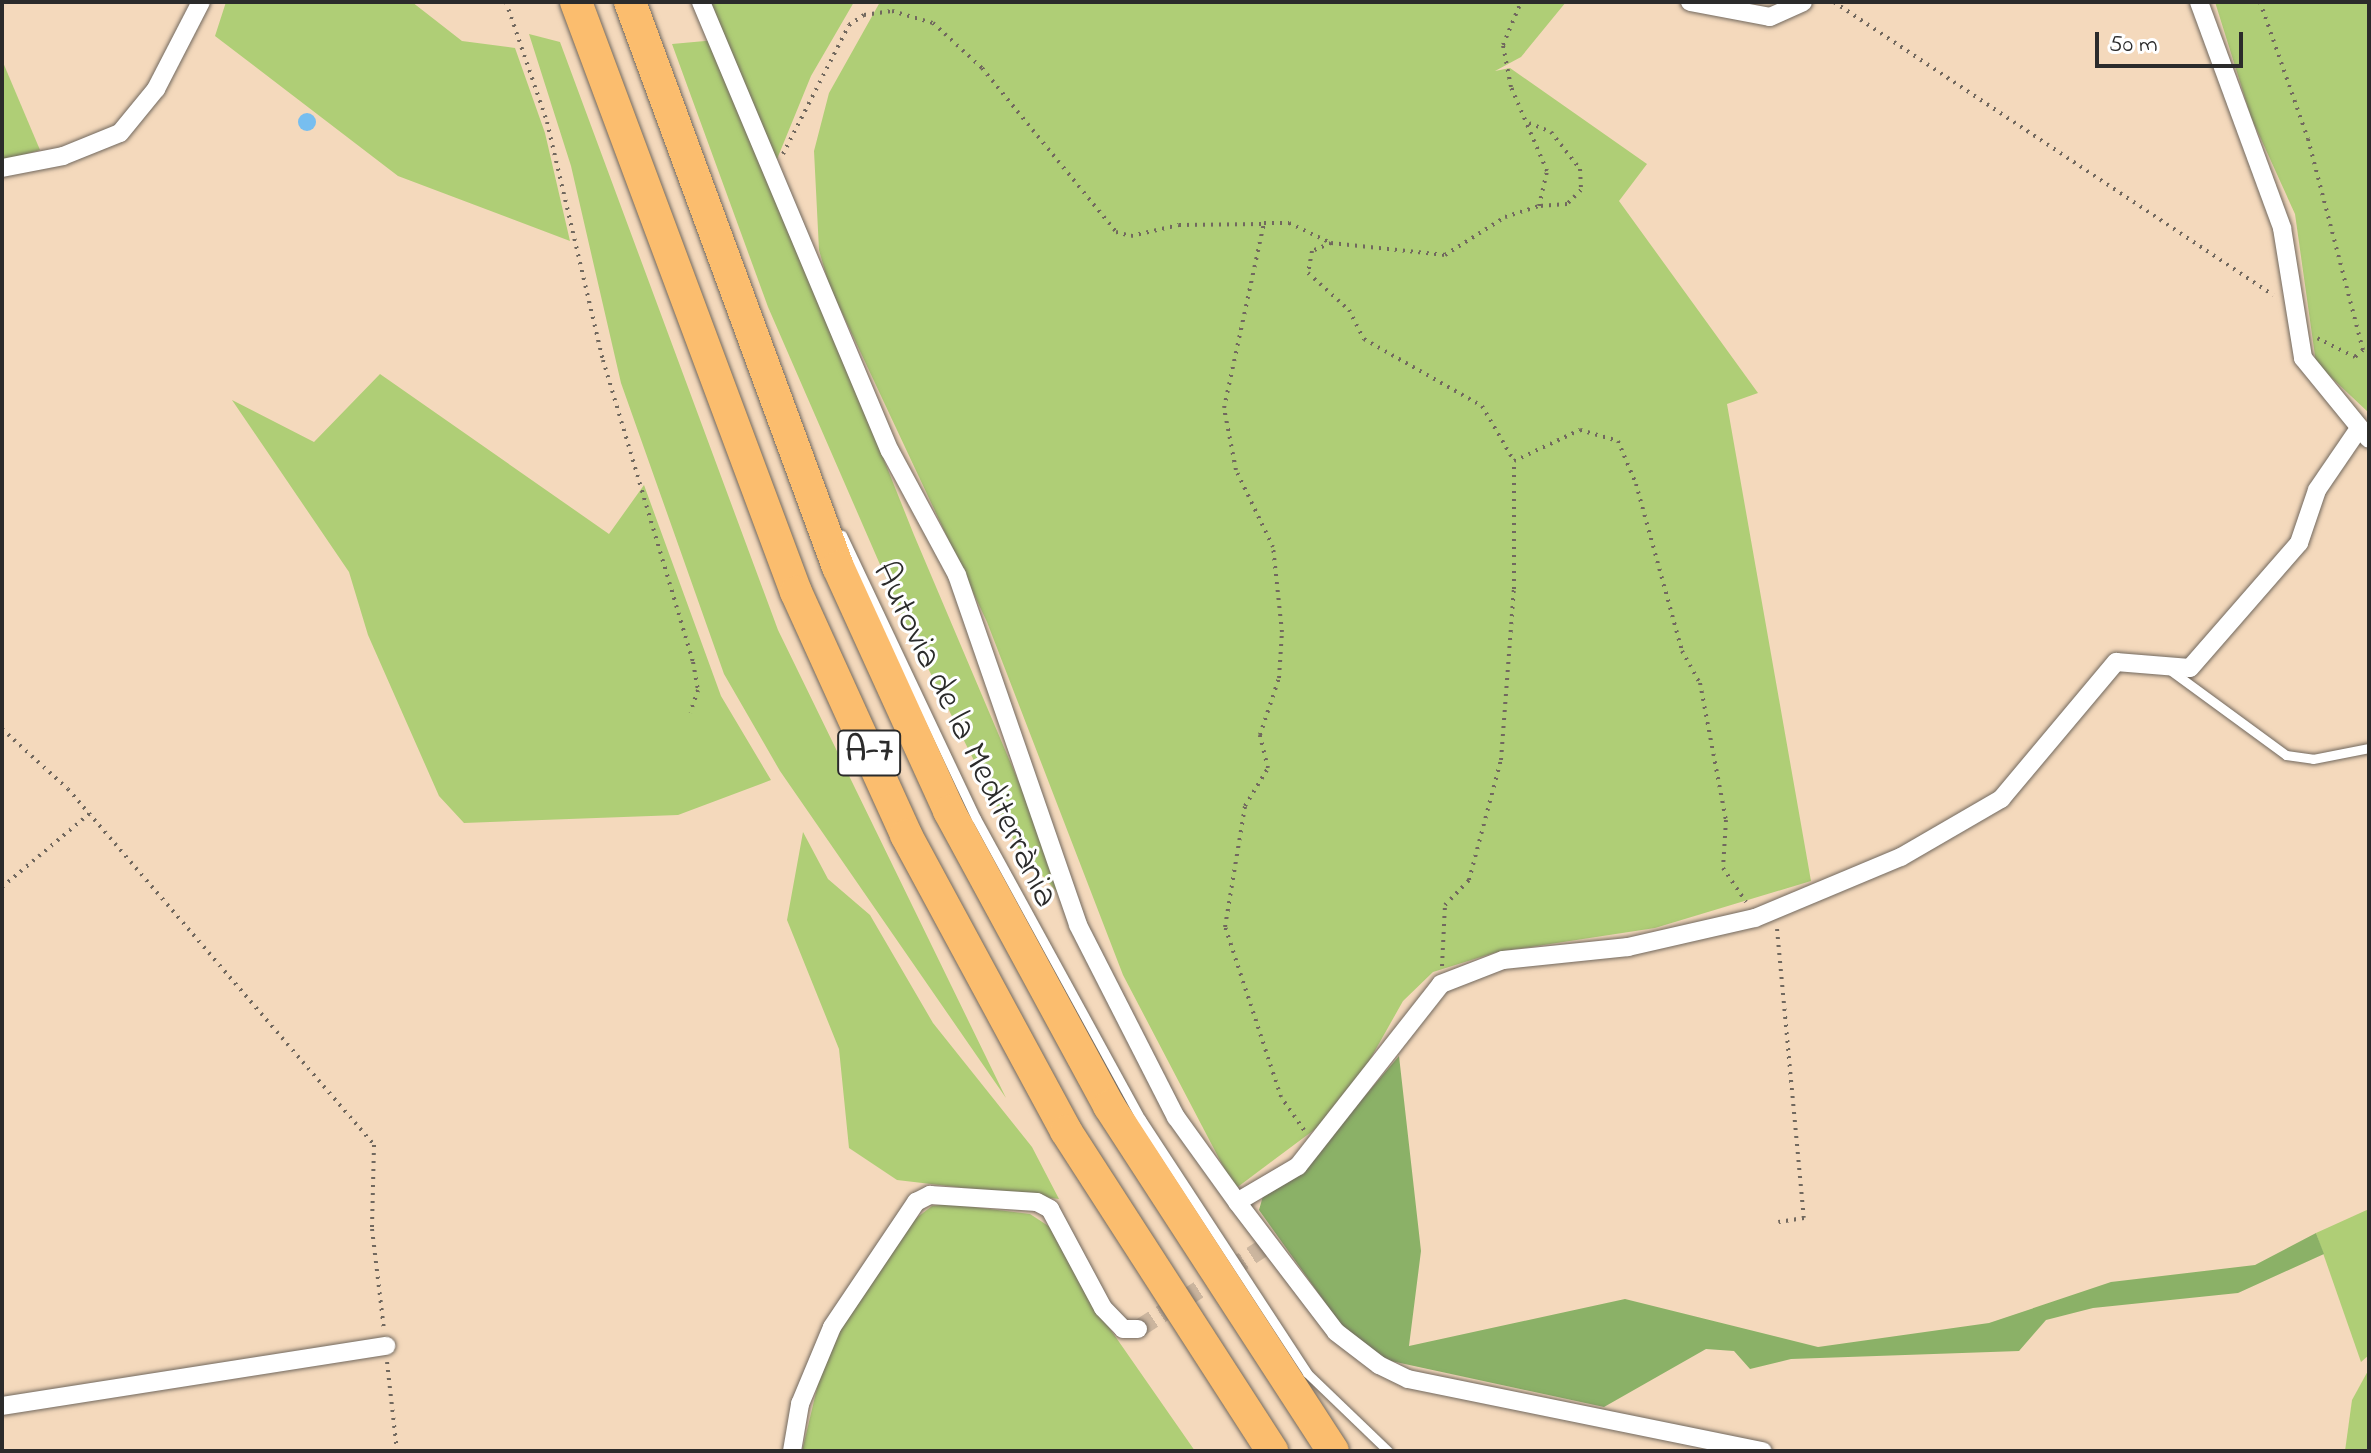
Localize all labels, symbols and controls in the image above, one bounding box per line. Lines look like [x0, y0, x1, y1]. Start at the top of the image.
scale bar [2099, 16, 2247, 66]
text: 50 m [2109, 28, 2158, 63]
street label: Autovia de la Mediterrània [861, 555, 1067, 915]
road number: A-7 [837, 723, 901, 783]

